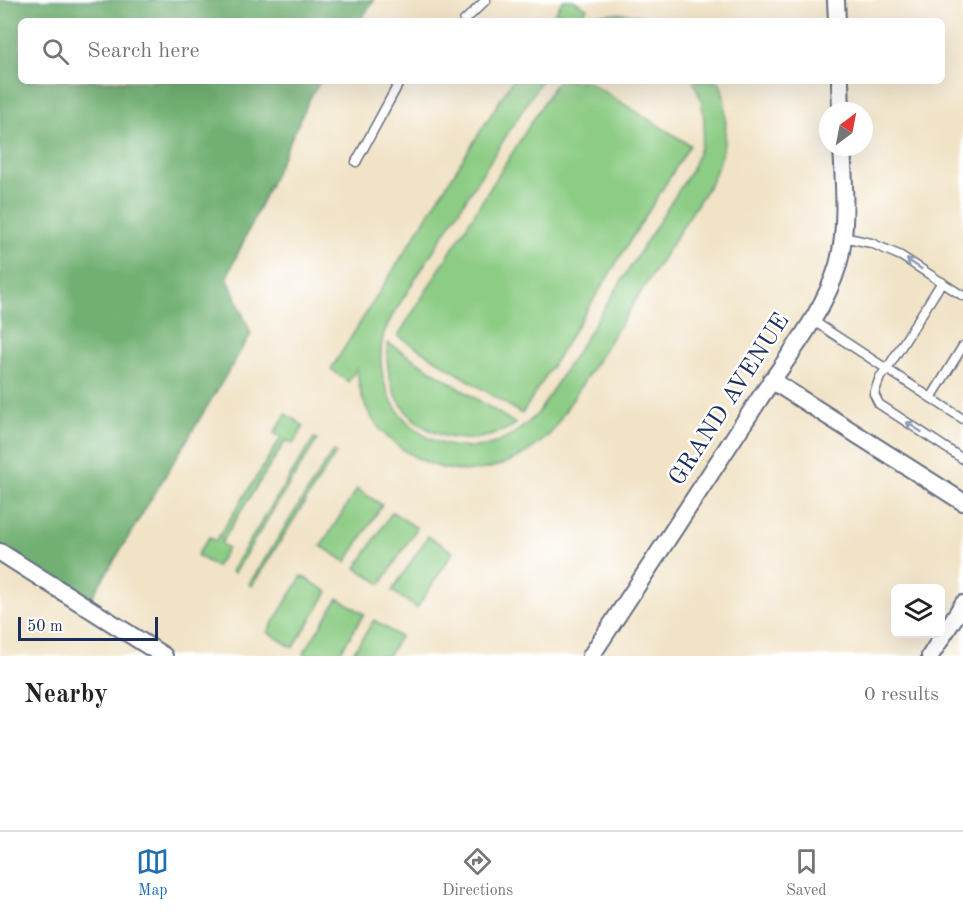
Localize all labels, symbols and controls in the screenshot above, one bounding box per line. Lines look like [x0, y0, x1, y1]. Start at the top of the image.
search box [18, 18, 945, 84]
icon: search [39, 35, 72, 68]
text: Search here [87, 40, 200, 62]
north arrow [819, 102, 873, 156]
one-way arrow [906, 258, 923, 270]
street label: GRAND AVENUE [665, 310, 795, 490]
one-way arrow [906, 421, 923, 433]
map controls [891, 584, 945, 638]
button: layers [891, 584, 945, 638]
scale bar [18, 614, 158, 642]
text: 50 m [27, 619, 63, 635]
text: Nearby [24, 682, 108, 708]
text: 0 results [864, 685, 939, 705]
tab: Map [136, 845, 169, 901]
tab: Directions [442, 845, 513, 901]
tab: Saved [786, 845, 827, 901]

